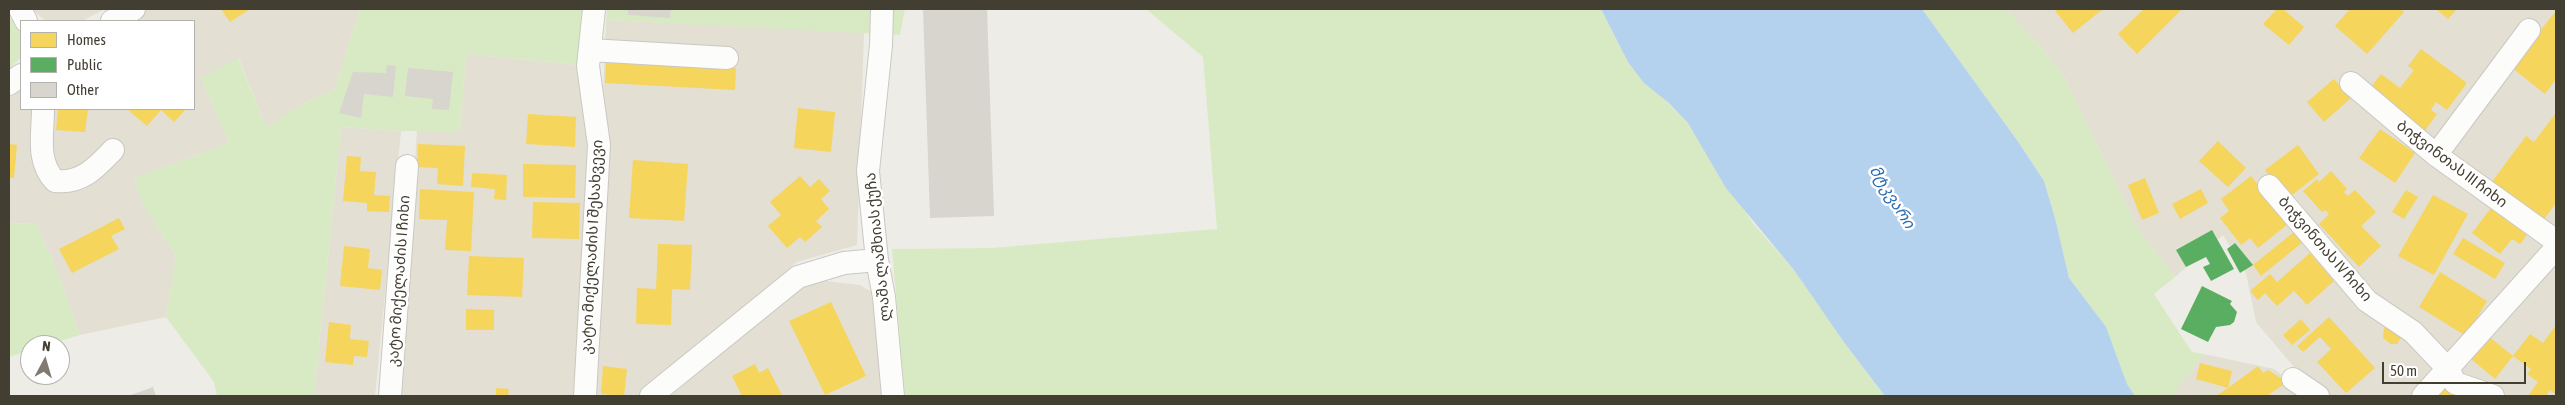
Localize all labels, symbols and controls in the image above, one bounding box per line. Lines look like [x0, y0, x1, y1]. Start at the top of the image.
legend [20, 20, 195, 110]
text: Homes [67, 31, 106, 48]
text: Public [67, 56, 102, 73]
text: Other [67, 81, 99, 98]
street label: ბიჭვინთას III ჩიხი [2393, 116, 2511, 212]
street label: კატო მიქელაძის I შესახვევი [577, 139, 607, 355]
water label: მტკვარი [1865, 162, 1919, 232]
street label: ლაშა ლაშხიას ქუჩა [861, 172, 895, 322]
street label: ბიჭვინთას IV ჩიხი [2274, 193, 2376, 305]
street label: კატო მიქელაძის I ჩიხი [384, 195, 414, 367]
north arrow [20, 335, 70, 385]
text: N [42, 338, 51, 354]
scale bar [2385, 352, 2529, 384]
text: 50 m [2390, 362, 2417, 379]

